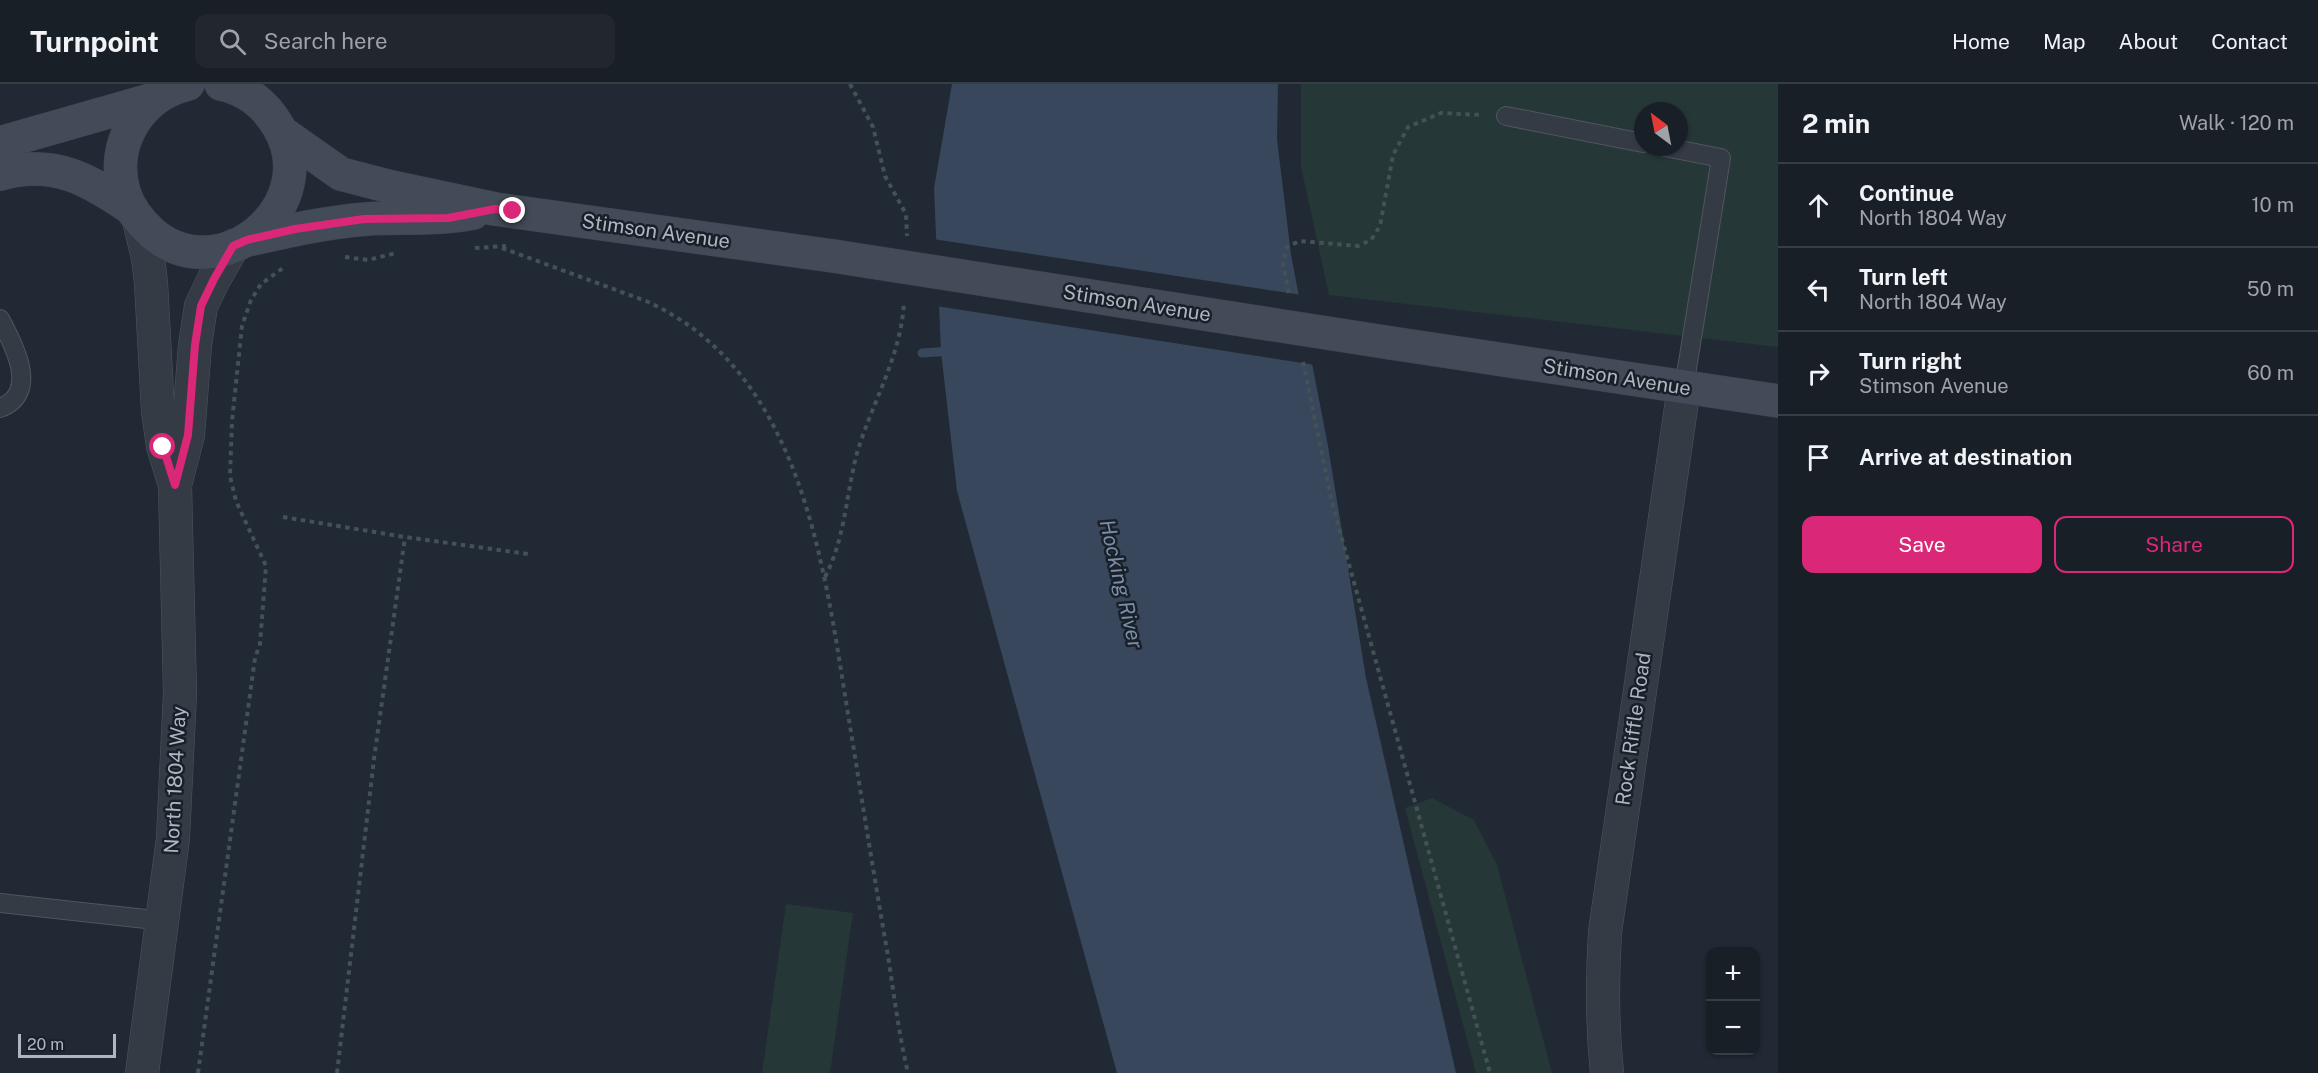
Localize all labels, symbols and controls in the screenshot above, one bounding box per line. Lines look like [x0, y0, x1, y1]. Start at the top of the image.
search box [195, 14, 615, 68]
text: Turnpoint [30, 25, 159, 58]
icon: search [216, 25, 249, 58]
text: Search here [264, 28, 387, 54]
text: Home [1952, 29, 2010, 54]
text: Map [2043, 29, 2086, 54]
text: About [2119, 29, 2178, 54]
text: Contact [2211, 29, 2288, 54]
north arrow [1634, 102, 1688, 156]
text: 2 min [1802, 108, 1870, 139]
text: Walk · 120 m [2179, 111, 2294, 135]
text: Continue [1859, 180, 1954, 206]
icon: ahead [1802, 189, 1835, 222]
text: 10 m [2251, 193, 2294, 217]
route end [499, 197, 525, 223]
text: North 1804 Way [1859, 206, 2007, 230]
street label: Stimson Avenue [580, 209, 732, 253]
text: Turn left [1859, 264, 1948, 290]
icon: left [1802, 273, 1835, 306]
text: 50 m [2247, 277, 2294, 301]
street label: Stimson Avenue [1061, 279, 1213, 327]
text: North 1804 Way [1859, 290, 2007, 314]
text: Turn right [1859, 348, 1962, 374]
street label: Stimson Avenue [1541, 353, 1693, 401]
icon: right [1802, 357, 1835, 390]
text: 60 m [2247, 361, 2294, 385]
text: Stimson Avenue [1859, 374, 2009, 398]
route start [149, 433, 175, 459]
icon: arrive [1802, 441, 1835, 474]
text: Arrive at destination [1859, 444, 2072, 470]
button: Save [1802, 516, 2042, 573]
button: Share [2054, 516, 2294, 573]
water label: Hocking River [1095, 517, 1149, 652]
street label: Rock Riffle Road [1610, 651, 1656, 807]
street label: North 1804 Way [159, 705, 191, 854]
map controls [1706, 947, 1760, 1055]
button: + [1706, 947, 1760, 1001]
button: − [1706, 1001, 1760, 1055]
scale bar [18, 1031, 116, 1058]
text: 20 m [27, 1035, 64, 1054]

